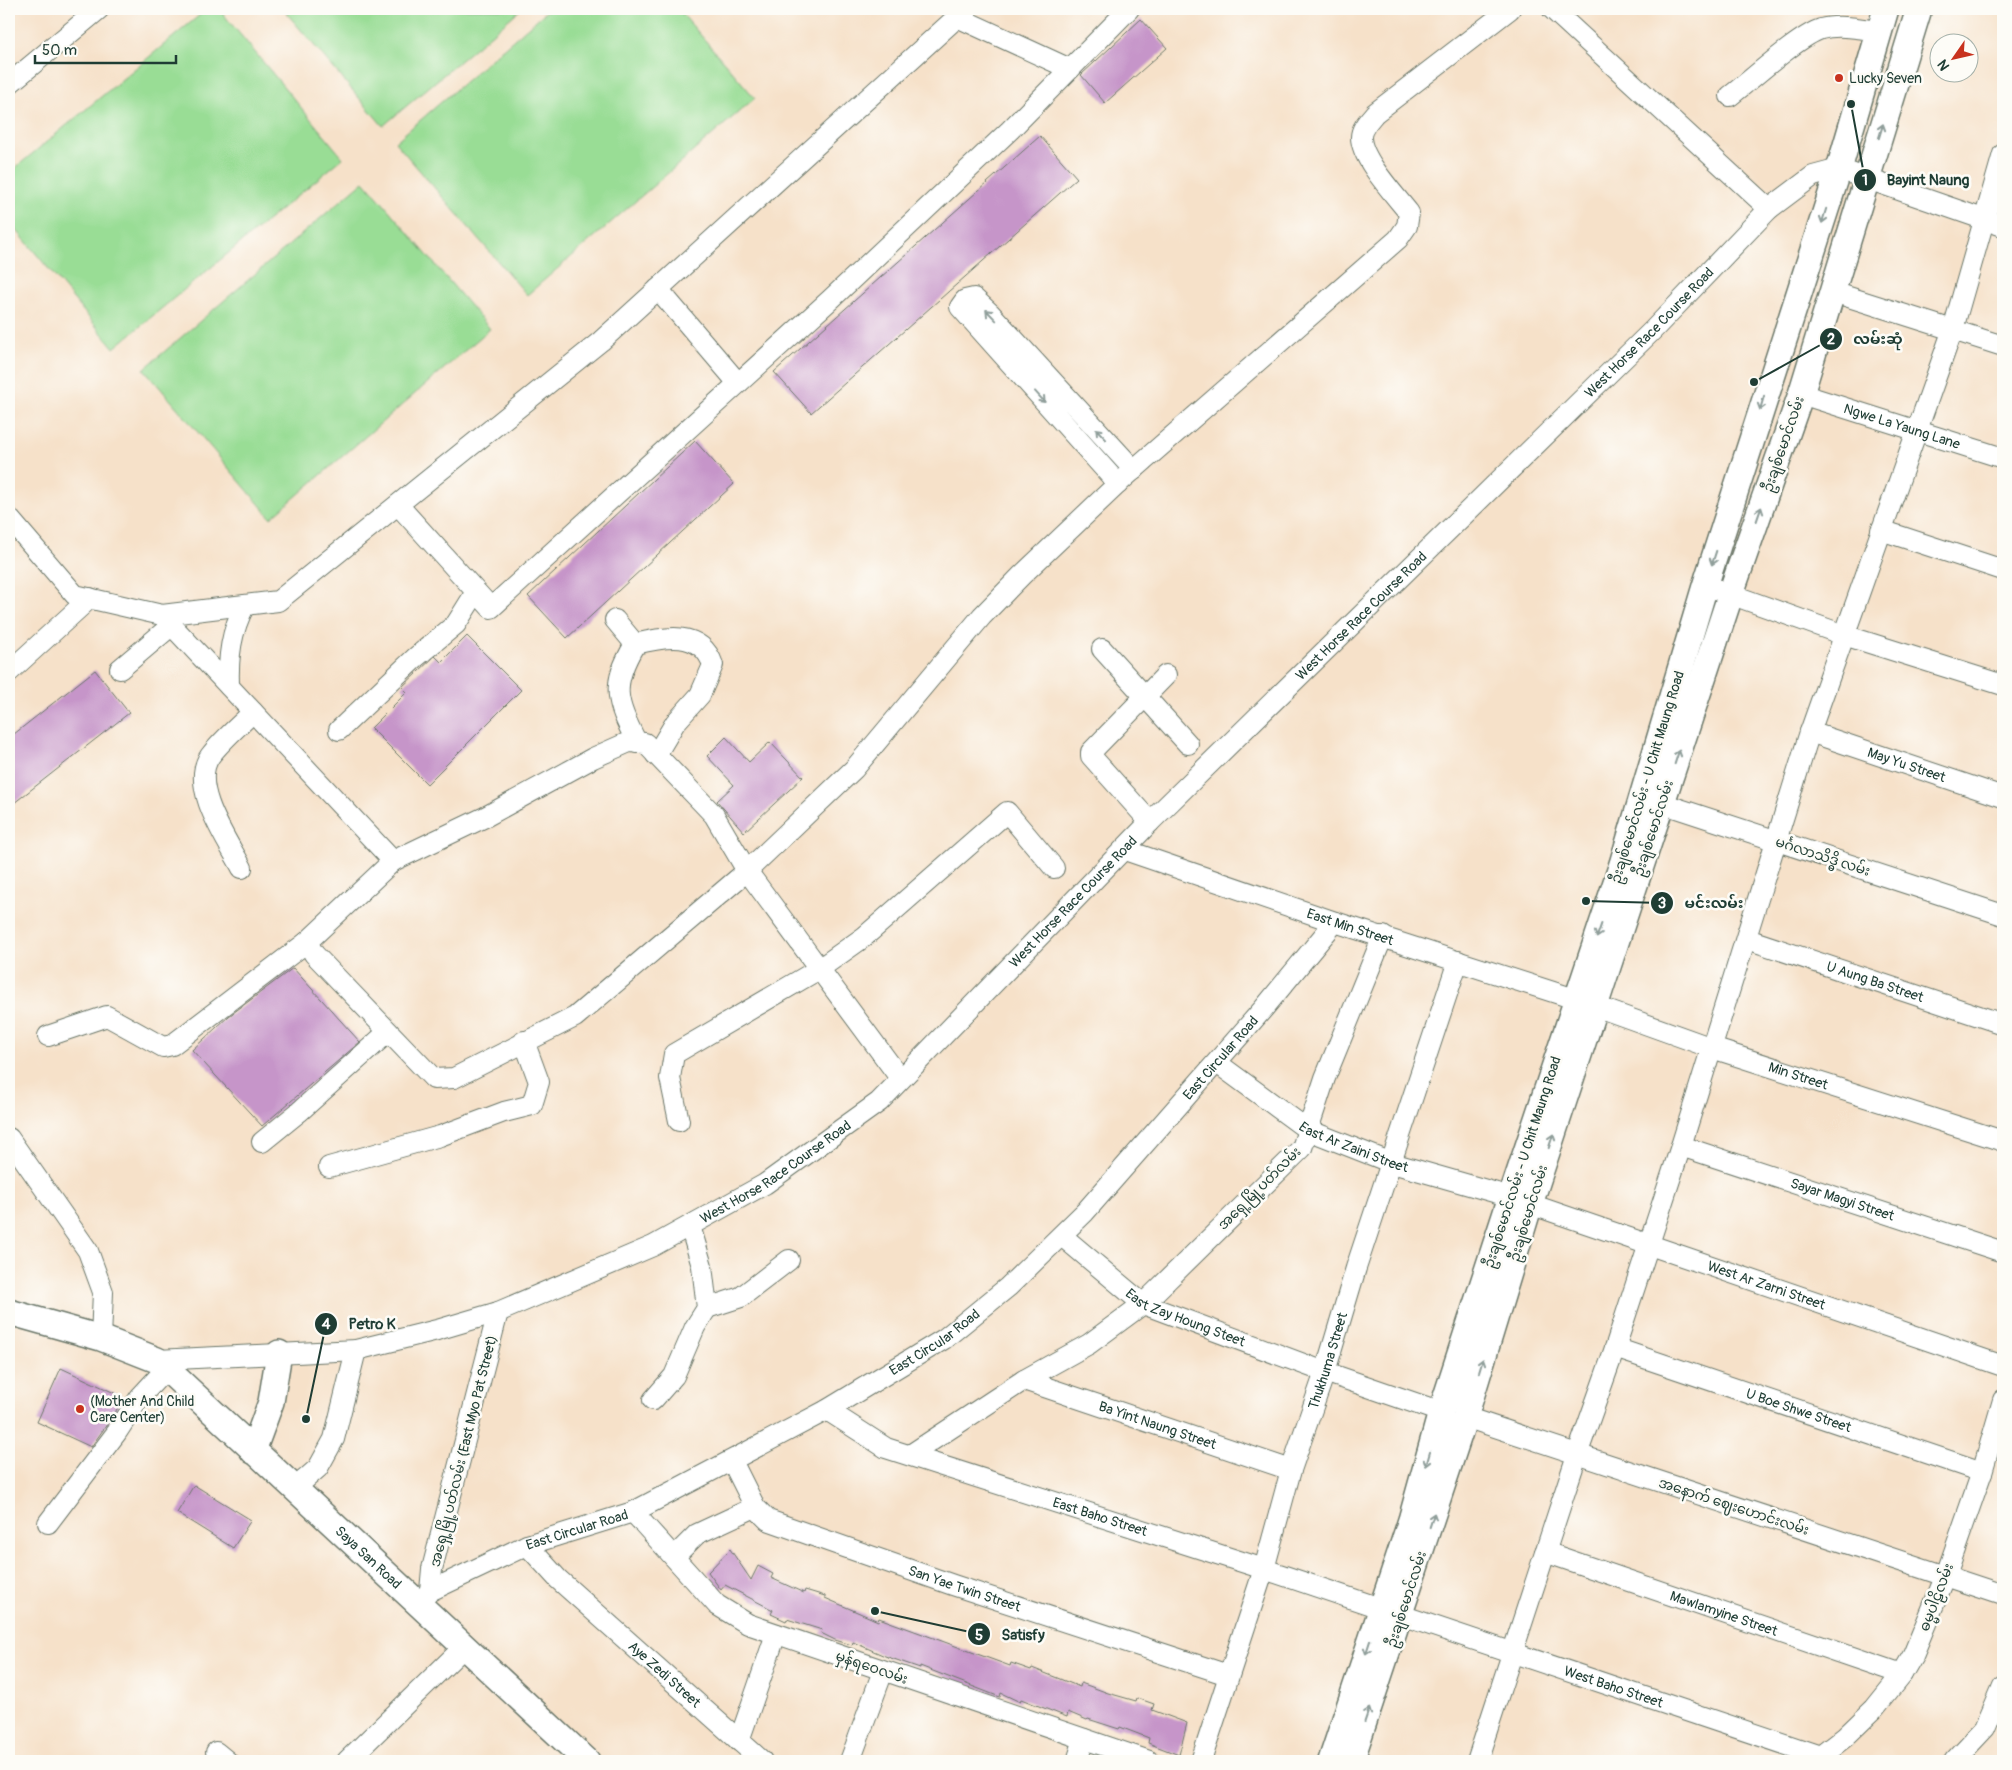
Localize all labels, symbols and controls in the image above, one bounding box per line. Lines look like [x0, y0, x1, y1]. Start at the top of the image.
scale bar [35, 32, 176, 64]
north arrow [1930, 32, 1980, 82]
text: 50 m [42, 41, 77, 60]
text: N [1934, 56, 1953, 74]
place label: Lucky Seven [1849, 70, 1922, 87]
marker: Lucky Seven [1833, 72, 1845, 84]
one-way arrow [1877, 123, 1887, 139]
callout: Bayint Naung [1852, 165, 1980, 195]
text: 1 [1862, 171, 1868, 190]
text: Bayint Naung [1887, 171, 1970, 190]
one-way arrow [1818, 207, 1828, 223]
street label: West Horse Race Course Road [1581, 264, 1718, 401]
one-way arrow [985, 308, 997, 321]
callout: လမ်းဆုံ [1818, 324, 1913, 354]
text: လမ်းဆုံ [1853, 329, 1903, 351]
text: 2 [1827, 330, 1835, 349]
one-way arrow [1034, 390, 1045, 403]
street label: ဦးချစ်မောင်လမ်း [1757, 393, 1811, 495]
one-way arrow [1757, 395, 1767, 411]
street label: Ngwe La Yaung Lane [1842, 400, 1962, 453]
one-way arrow [1095, 428, 1107, 441]
one-way arrow [1755, 506, 1764, 522]
street label: West Horse Race Course Road [1292, 548, 1431, 684]
one-way arrow [1708, 550, 1718, 566]
street label: ဦးချစ်မောင်လမ်း - U Chit Maung Road [1607, 669, 1687, 885]
street label: May Yu Street [1865, 744, 1948, 786]
one-way arrow [1673, 749, 1682, 765]
street label: ဦးချစ်မောင်လမ်း [1630, 778, 1676, 878]
street label: မင်္ဂလာသိဒ္ဓိ လမ်း [1772, 831, 1873, 883]
street label: West Horse Race Course Road [1006, 833, 1141, 971]
callout: မင်းလမ်း [1649, 888, 1753, 918]
text: မင်းလမ်း [1685, 893, 1743, 913]
text: 3 [1658, 894, 1666, 913]
street label: East Min Street [1305, 905, 1396, 949]
one-way arrow [1594, 923, 1603, 938]
street label: U Aung Ba Street [1824, 958, 1926, 1006]
street label: East Circular Road [1179, 1012, 1262, 1103]
street label: ဦးချစ်မောင်လမ်း - U Chit Maung Road [1480, 1054, 1564, 1270]
street label: Min Street [1766, 1059, 1830, 1094]
street label: West Horse Race Course Road [697, 1117, 854, 1227]
street label: East Ar Zaini Street [1295, 1118, 1411, 1176]
one-way arrow [1546, 1134, 1556, 1150]
street label: အရှေ့မြို့ပတ်လမ်း [1213, 1142, 1307, 1236]
street label: ဦးချစ်မောင်လမ်း [1505, 1163, 1551, 1263]
street label: Sayar Magyi Street [1788, 1175, 1897, 1225]
street label: West Ar Zarni Street [1705, 1257, 1828, 1314]
street label: East Zay Houng Steet [1122, 1285, 1248, 1351]
street label: East Circular Road [886, 1305, 983, 1379]
callout: Petro K [313, 1309, 405, 1339]
street label: Thukhuma Street [1305, 1310, 1351, 1411]
text: 4 [322, 1315, 331, 1334]
text: Petro K [348, 1315, 396, 1334]
street label: အရှေ့မြို့ပတ်လမ်း (East Myo Pat Street) [424, 1333, 503, 1569]
one-way arrow [1477, 1358, 1487, 1374]
street label: U Boe Shwe Street [1744, 1385, 1854, 1436]
place label: (Mother And Child Care Center) [90, 1393, 194, 1426]
street label: Ba Yint Naung Street [1096, 1398, 1219, 1453]
marker: (Mother And Child Care Center) [74, 1403, 86, 1415]
one-way arrow [1423, 1450, 1432, 1466]
street label: အနောက် ဈေးဟောင်းလမ်း [1656, 1472, 1812, 1542]
street label: East Baho Street [1051, 1494, 1150, 1540]
street label: East Circular Road [524, 1506, 630, 1554]
one-way arrow [1428, 1513, 1437, 1529]
street label: Saya San Road [331, 1523, 405, 1593]
street label: ဦးချစ်မောင်လမ်း [1381, 1548, 1433, 1650]
street label: ဓမ္မပါဠိလမ်း [1914, 1560, 1960, 1635]
street label: San Yae Twin Street [906, 1562, 1023, 1616]
street label: Mawlamyine Street [1668, 1587, 1780, 1640]
callout: Satisfy [967, 1619, 1055, 1649]
text: 5 [975, 1626, 983, 1645]
text: Satisfy [1001, 1626, 1045, 1645]
street label: Aye Zedi Street [625, 1638, 704, 1712]
one-way arrow [1363, 1639, 1373, 1655]
street label: မှန်ရဝေလမ်း [833, 1645, 911, 1691]
street label: West Baho Street [1562, 1663, 1666, 1712]
one-way arrow [1363, 1708, 1372, 1723]

